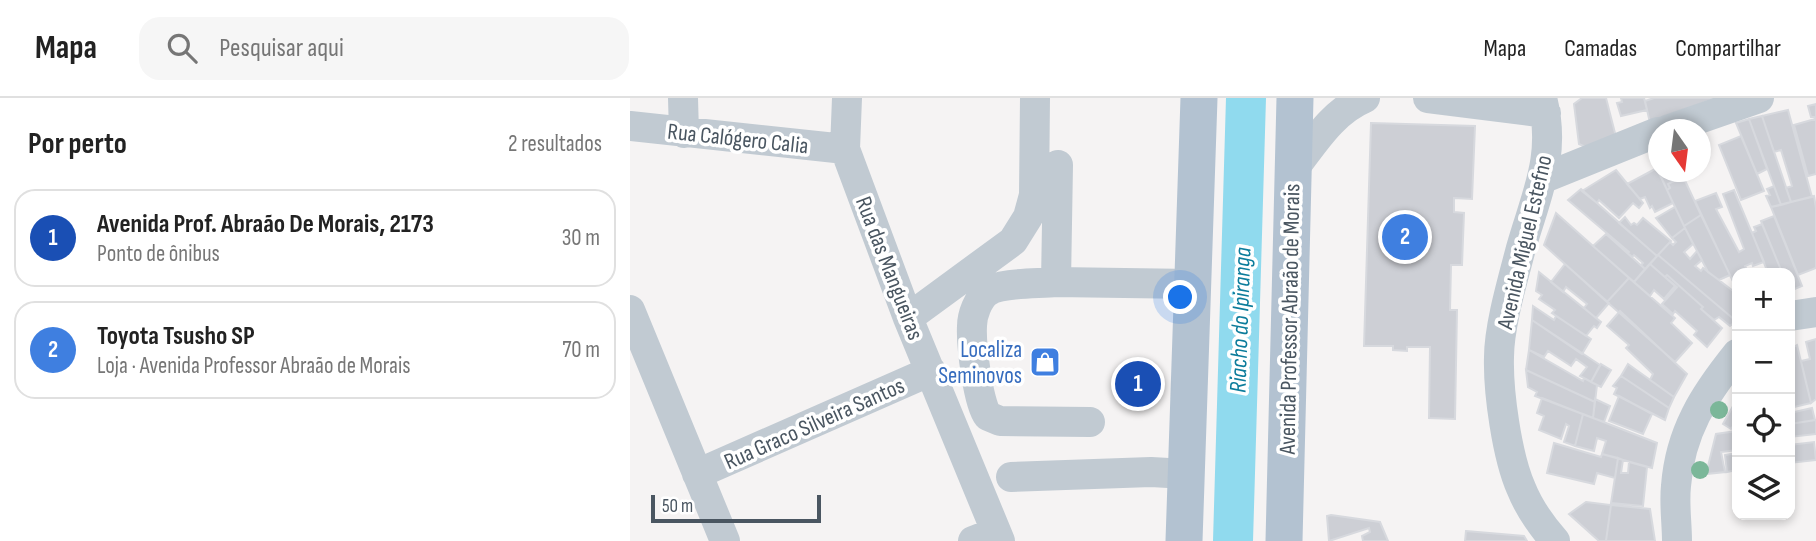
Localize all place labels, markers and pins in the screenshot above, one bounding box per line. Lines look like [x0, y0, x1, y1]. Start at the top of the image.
pin: 2 [1382, 211, 1428, 263]
place label: Localiza Seminovos [938, 336, 1022, 390]
shop icon: Localiza Seminovos [1028, 345, 1062, 379]
pin: 1 [1115, 358, 1161, 410]

